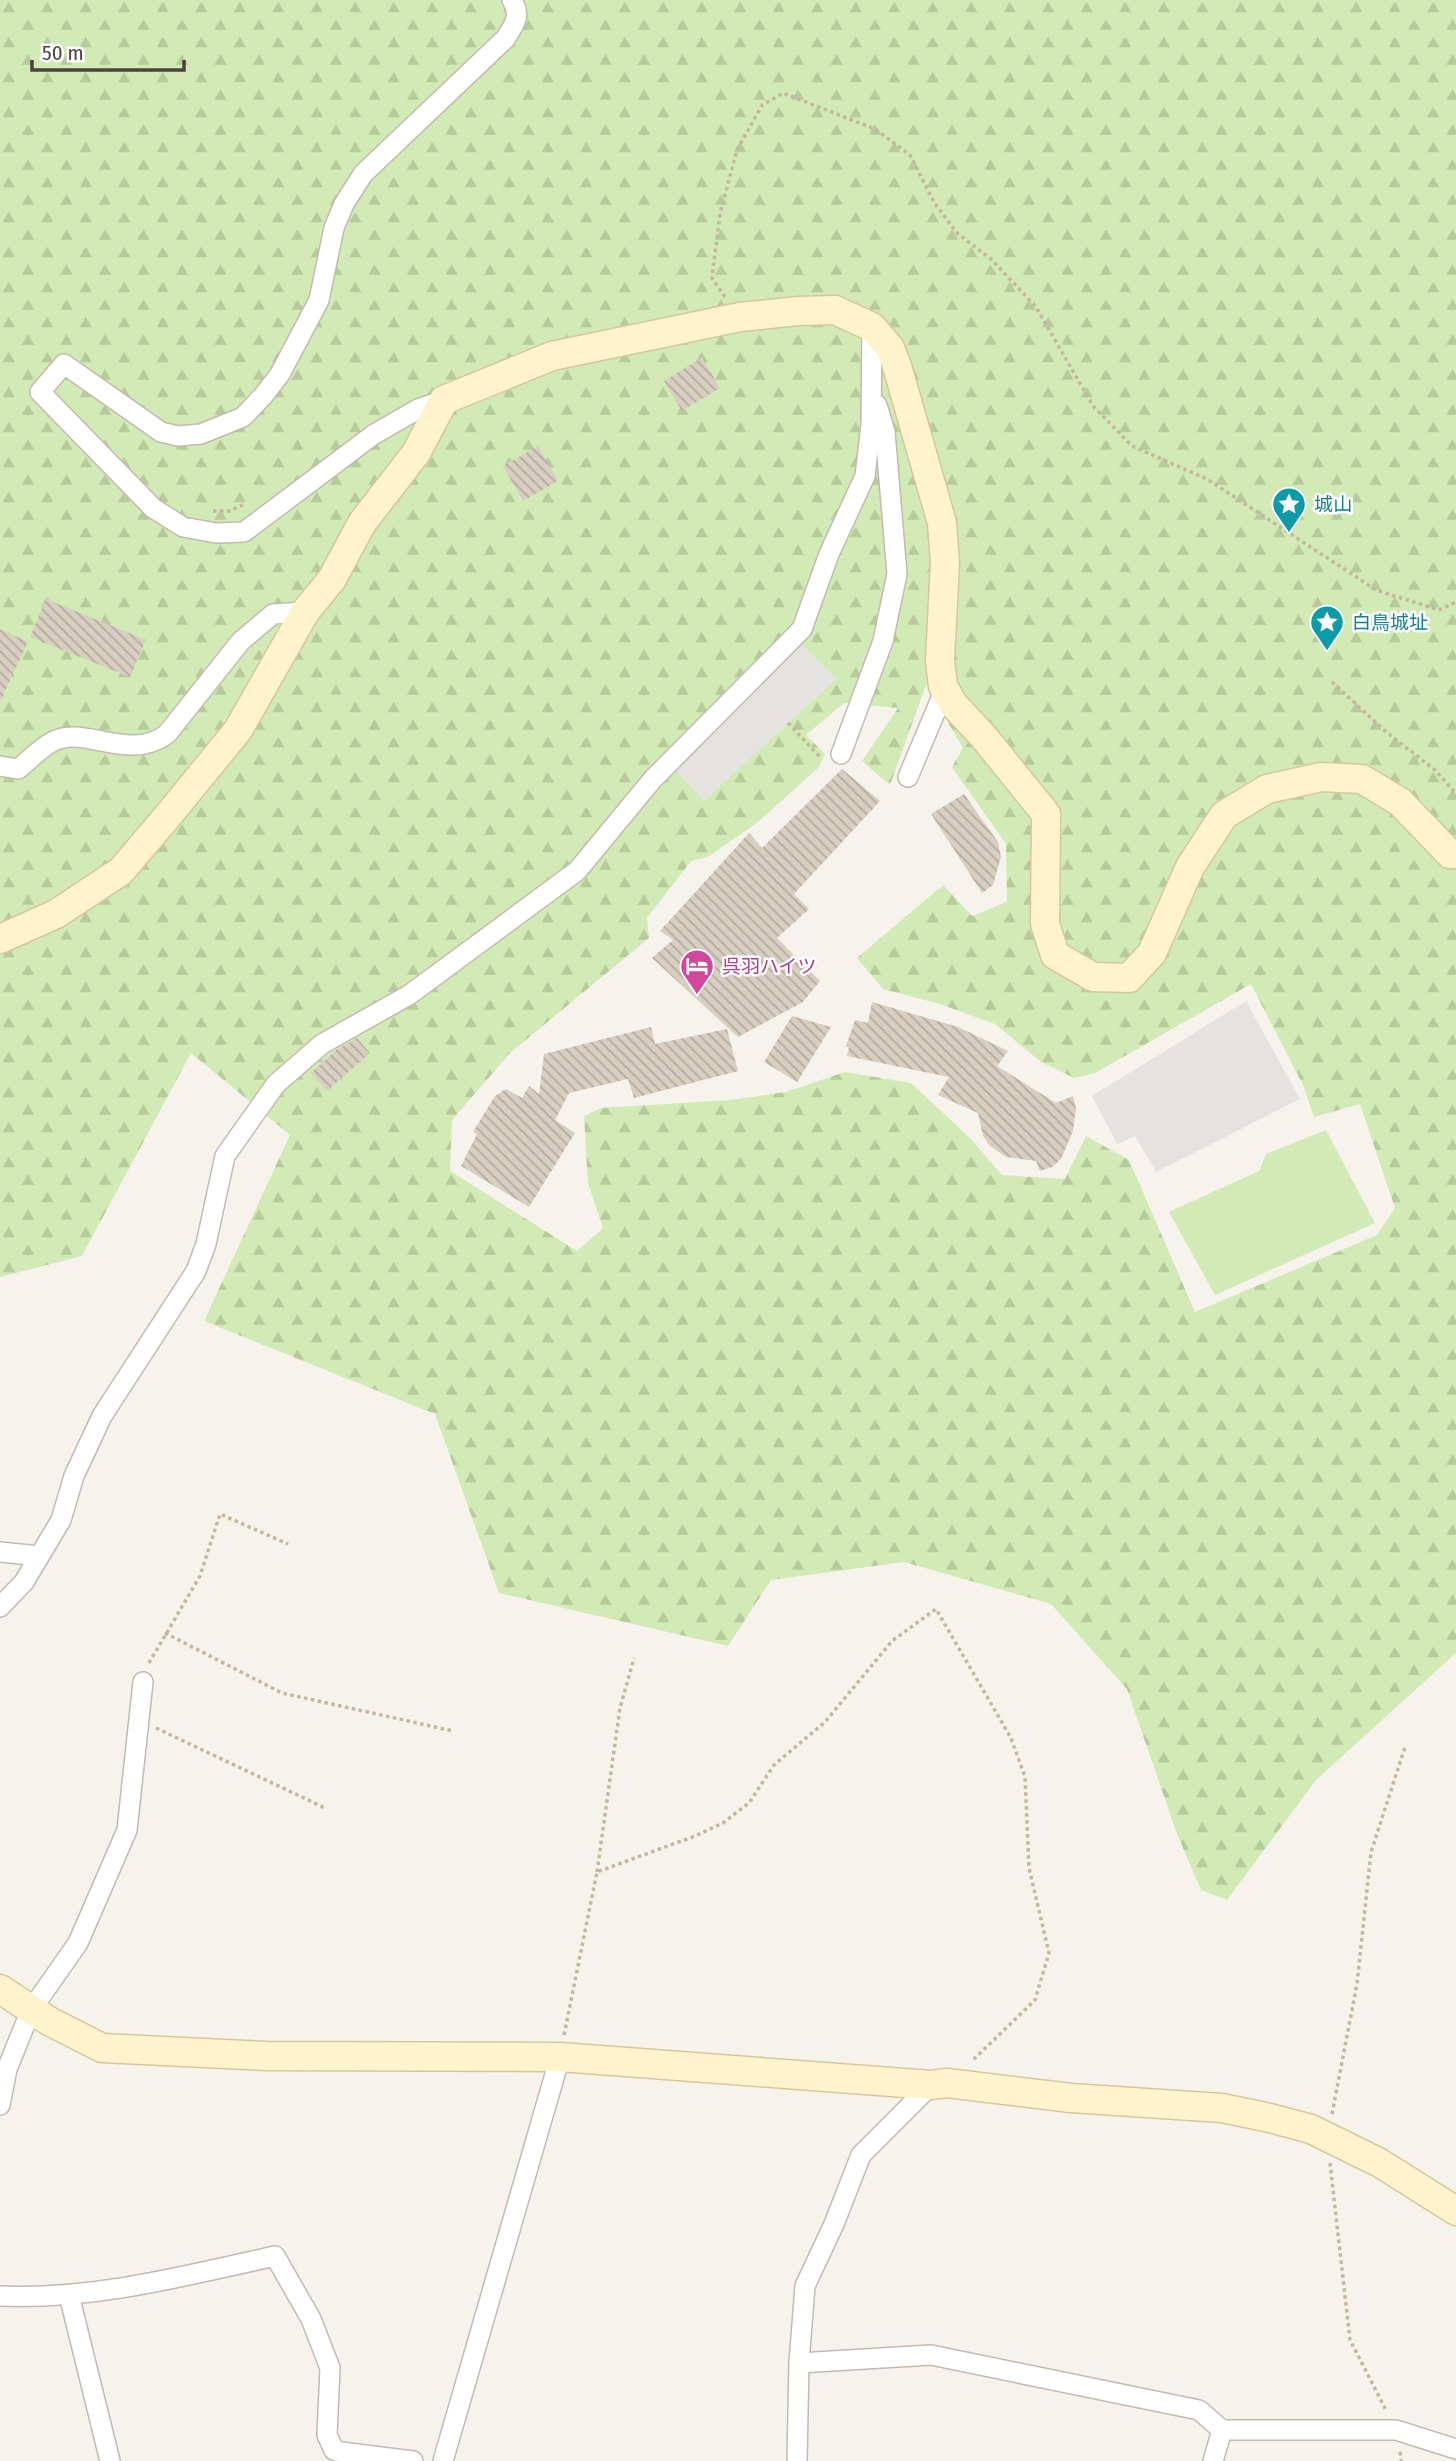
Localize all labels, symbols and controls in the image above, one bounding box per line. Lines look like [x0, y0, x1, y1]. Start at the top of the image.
scale bar [32, 28, 184, 72]
text: 50 m [42, 40, 84, 66]
place icon: 城山 [1270, 485, 1308, 534]
place label: 城山 [1314, 493, 1352, 516]
place icon: 白鳥城址 [1308, 603, 1346, 652]
place label: 白鳥城址 [1352, 611, 1428, 634]
hotel icon: 呉羽ハイツ [678, 947, 716, 996]
place label: 呉羽ハイツ [722, 955, 817, 978]

